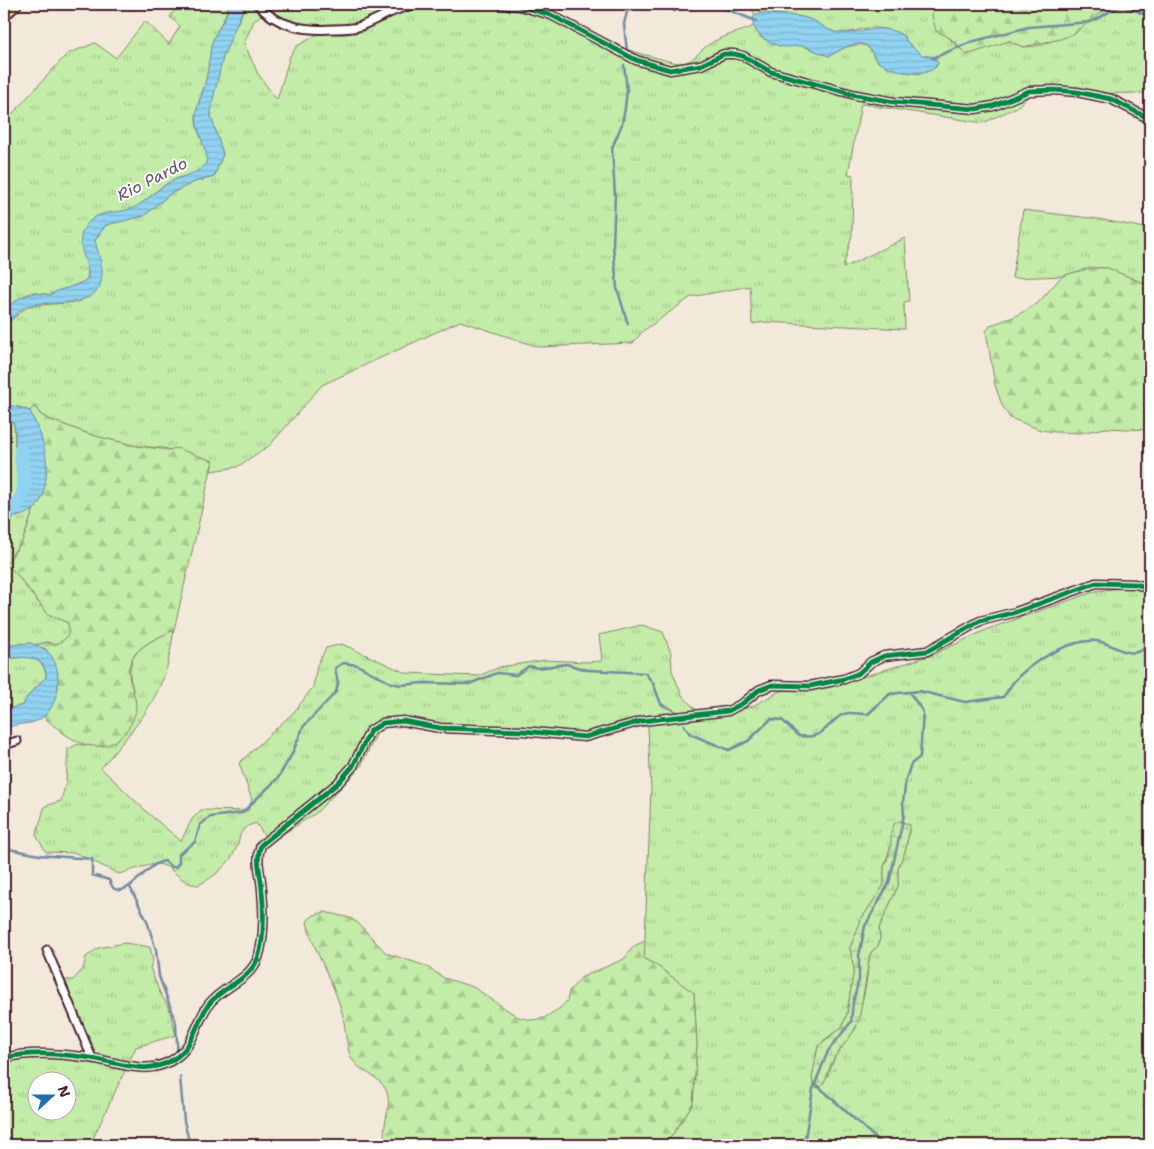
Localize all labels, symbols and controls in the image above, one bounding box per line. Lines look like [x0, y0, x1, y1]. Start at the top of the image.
water label: Rio Pardo [113, 152, 191, 206]
north arrow [28, 1072, 78, 1122]
text: N [54, 1083, 75, 1100]

